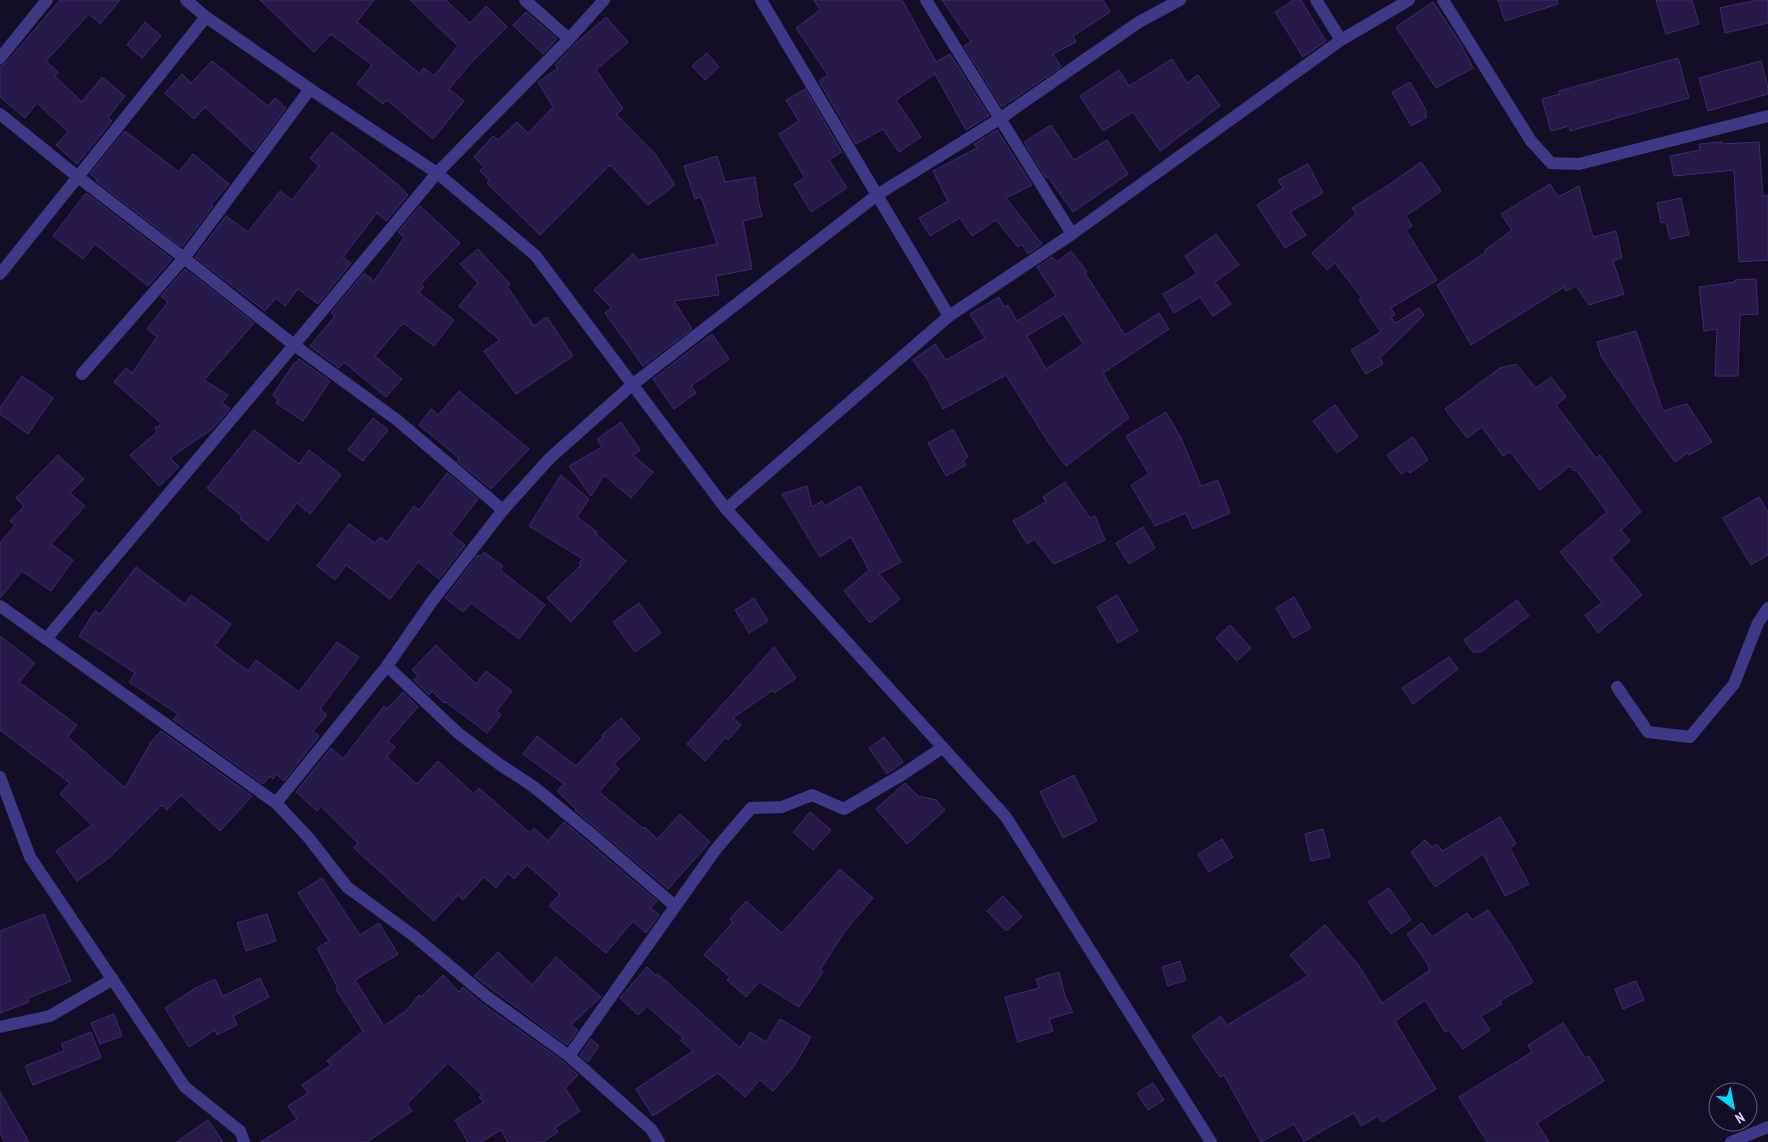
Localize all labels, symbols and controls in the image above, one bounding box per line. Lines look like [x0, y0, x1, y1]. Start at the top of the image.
north arrow [1708, 1082, 1758, 1132]
text: N [1732, 1108, 1748, 1128]

